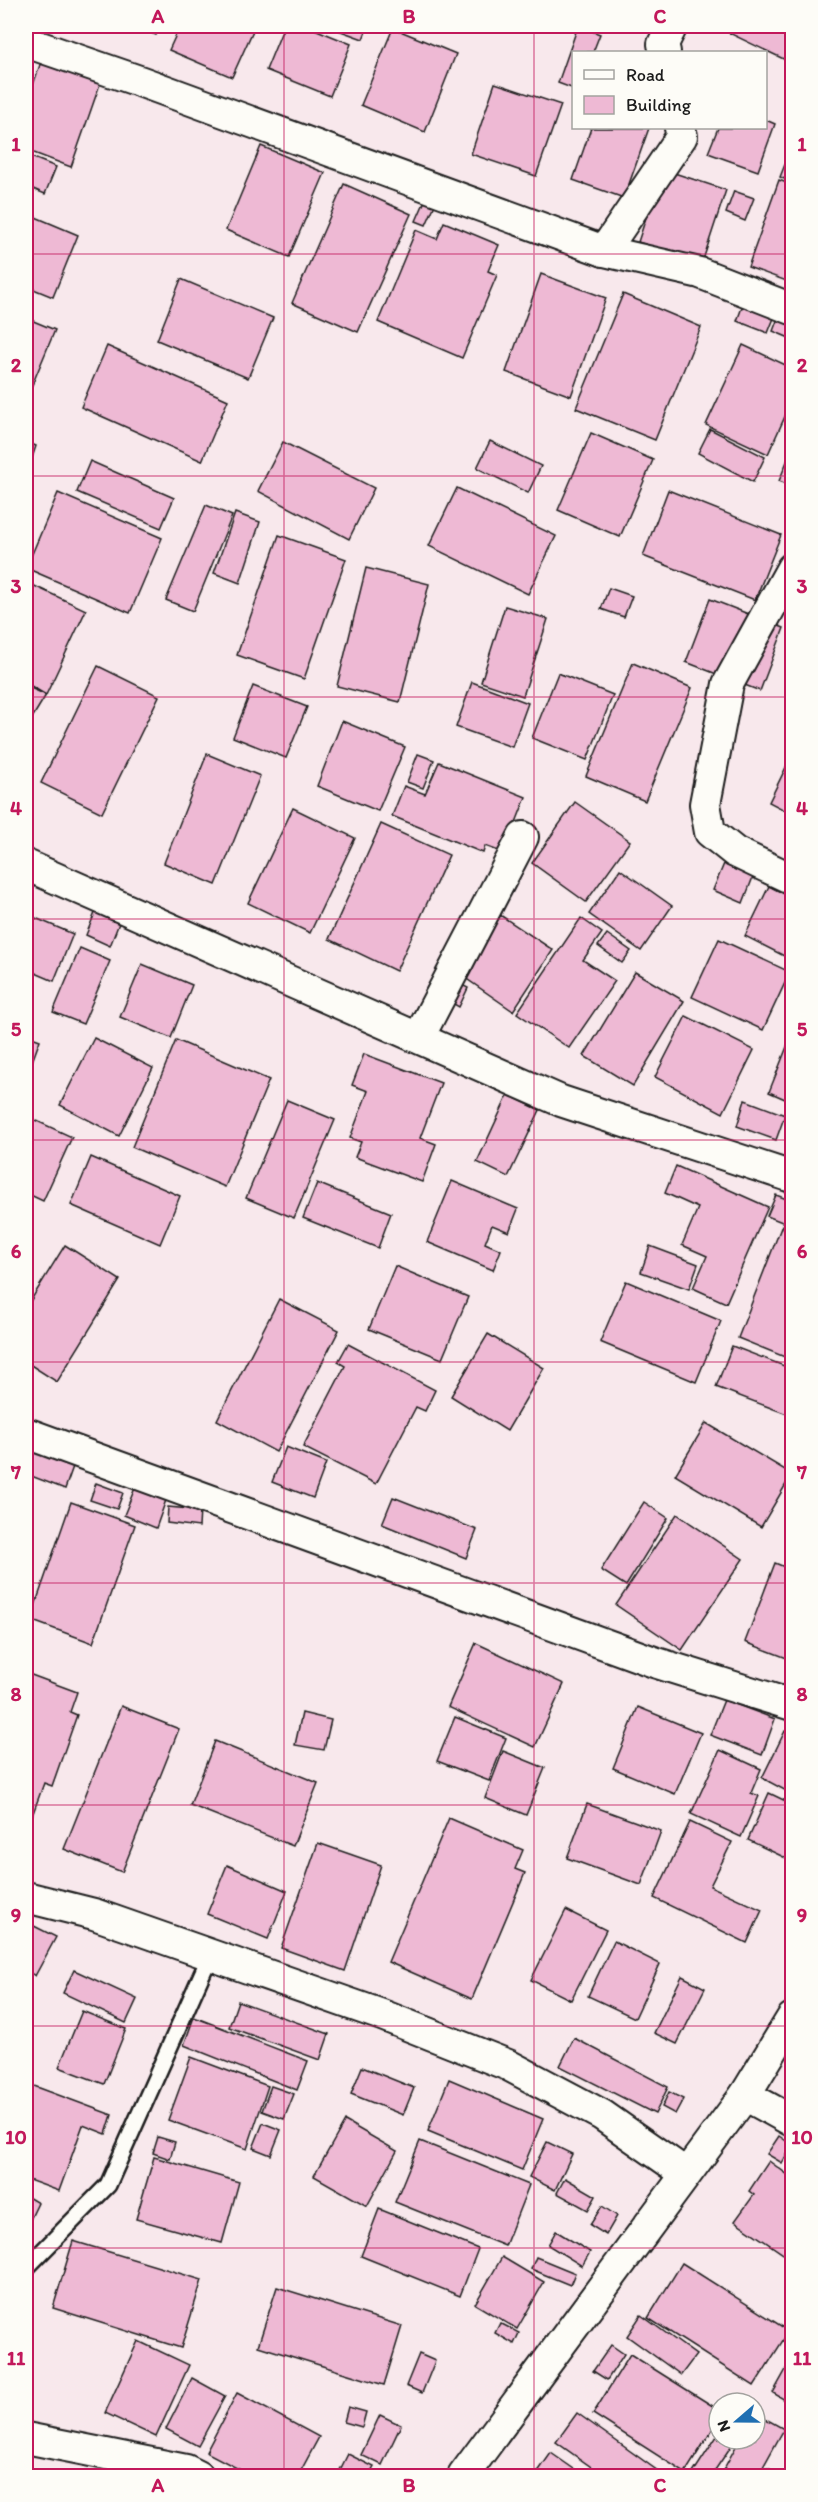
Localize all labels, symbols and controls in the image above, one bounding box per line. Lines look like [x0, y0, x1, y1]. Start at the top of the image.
text: A [151, 4, 165, 28]
text: B [403, 4, 416, 28]
text: C [654, 4, 667, 28]
legend [572, 51, 767, 129]
text: Road [626, 64, 665, 86]
text: Building [626, 94, 692, 116]
text: 1 [11, 132, 21, 156]
text: 1 [797, 132, 807, 156]
text: 2 [11, 353, 22, 377]
text: 2 [797, 353, 808, 377]
text: 3 [11, 574, 22, 598]
text: 3 [797, 574, 808, 598]
text: 4 [10, 796, 22, 820]
text: 4 [796, 796, 808, 820]
text: 5 [11, 1017, 22, 1041]
text: 5 [797, 1017, 808, 1041]
text: 6 [11, 1239, 22, 1263]
text: 6 [797, 1239, 808, 1263]
text: 7 [10, 1460, 21, 1484]
text: 7 [796, 1460, 807, 1484]
text: 8 [11, 1682, 22, 1706]
text: 8 [797, 1682, 808, 1706]
text: 9 [11, 1903, 21, 1927]
text: 9 [797, 1903, 807, 1927]
text: 10 [5, 2125, 27, 2149]
text: 10 [791, 2125, 813, 2149]
text: 11 [7, 2346, 26, 2370]
text: 11 [793, 2346, 812, 2370]
north arrow [707, 2391, 767, 2451]
text: N [713, 2418, 734, 2434]
text: A [151, 2473, 165, 2497]
text: B [403, 2473, 416, 2497]
text: C [654, 2473, 667, 2497]

